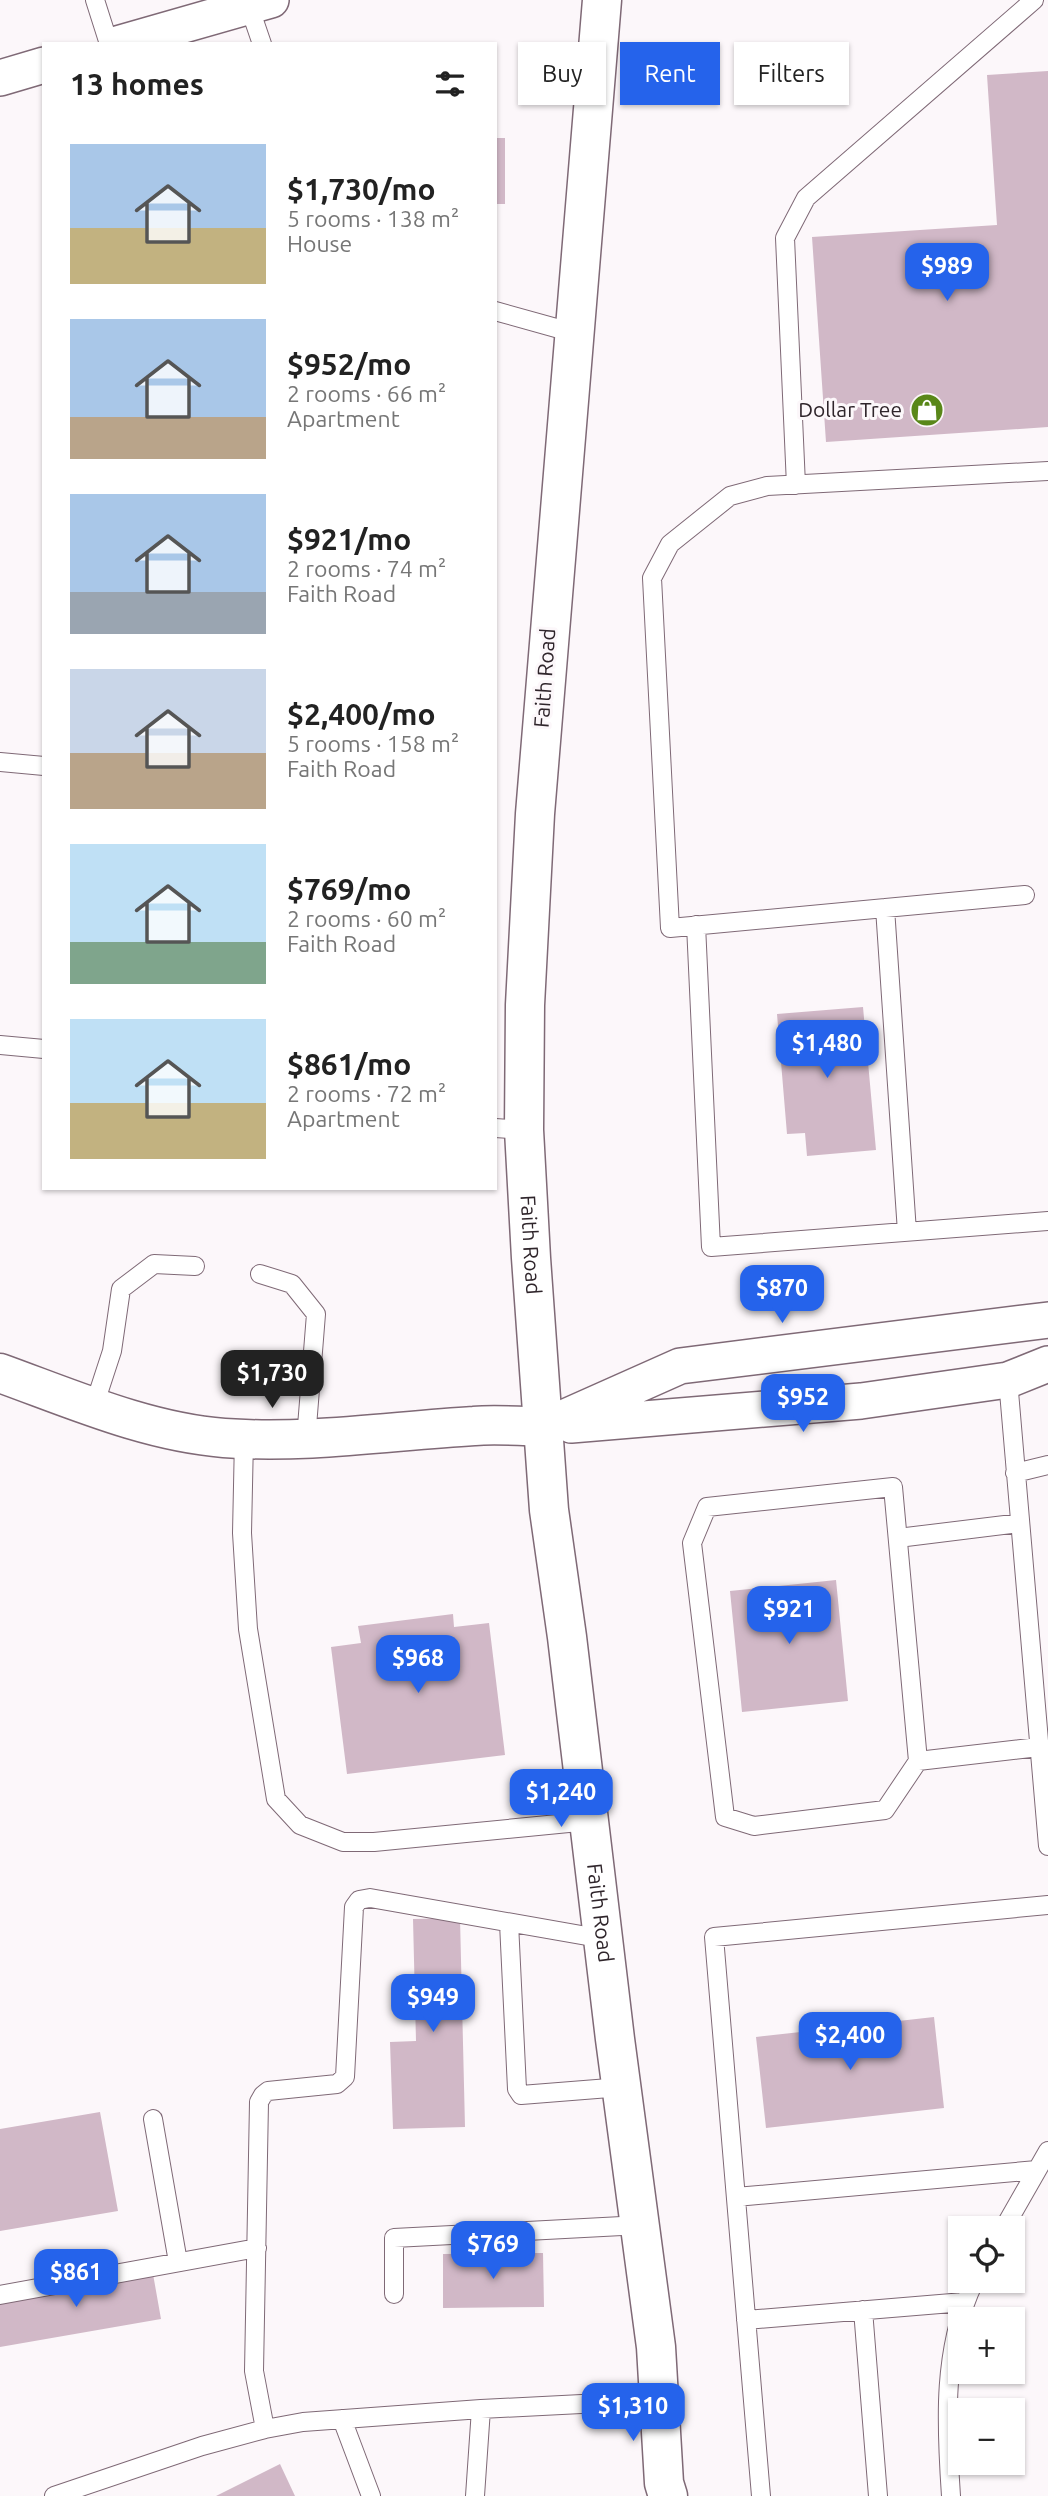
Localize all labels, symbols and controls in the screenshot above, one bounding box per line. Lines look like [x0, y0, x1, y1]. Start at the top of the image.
chip: Buy [518, 42, 606, 105]
chip: Rent [620, 42, 720, 105]
chip: Filters [734, 42, 849, 105]
icon: filters [431, 65, 469, 103]
text: 13 homes [70, 67, 204, 101]
icon: home [126, 172, 210, 256]
text: $1,730/mo [287, 172, 436, 206]
text: 5 rooms · 138 m² [287, 206, 459, 231]
text: House [287, 231, 352, 256]
pin: $989 [906, 244, 988, 303]
text: $989 [921, 253, 973, 278]
icon: home [126, 347, 210, 431]
text: $952/mo [287, 347, 411, 381]
text: 2 rooms · 66 m² [287, 381, 446, 406]
shop icon: Dollar Tree [908, 391, 946, 429]
place label: Dollar Tree [798, 397, 902, 421]
text: Apartment [287, 406, 400, 431]
icon: home [126, 522, 210, 606]
text: $921/mo [287, 522, 411, 556]
text: 2 rooms · 74 m² [287, 556, 446, 581]
text: Faith Road [287, 581, 396, 606]
street label: Faith Road [529, 627, 559, 728]
icon: home [126, 697, 210, 781]
text: $2,400/mo [287, 697, 436, 731]
text: 5 rooms · 158 m² [287, 731, 459, 756]
text: Faith Road [287, 756, 396, 781]
icon: home [126, 872, 210, 956]
text: $769/mo [287, 872, 411, 906]
text: 2 rooms · 60 m² [287, 906, 446, 931]
text: Faith Road [287, 931, 396, 956]
pin: $1,480 [770, 1020, 884, 1080]
text: $1,480 [792, 1030, 862, 1055]
icon: home [126, 1047, 210, 1131]
text: $861/mo [287, 1047, 411, 1081]
text: 2 rooms · 72 m² [287, 1081, 446, 1106]
text: Apartment [287, 1106, 400, 1131]
street label: Faith Road [517, 1194, 547, 1295]
pin: $870 [741, 1266, 823, 1325]
text: $870 [756, 1275, 808, 1300]
pin: $1,730 [215, 1350, 329, 1410]
text: $1,730 [237, 1360, 307, 1385]
pin: $952 [762, 1374, 844, 1434]
text: $952 [777, 1384, 829, 1409]
pin: $921 [748, 1586, 830, 1646]
text: $921 [763, 1596, 815, 1621]
pin: $968 [377, 1636, 459, 1695]
text: $968 [392, 1645, 444, 1670]
pin: $1,240 [504, 1770, 618, 1829]
text: $1,240 [526, 1779, 596, 1804]
street label: Faith Road [583, 1862, 619, 1964]
pin: $949 [392, 1974, 474, 2034]
text: $949 [407, 1984, 459, 2009]
pin: $2,400 [793, 2012, 907, 2072]
text: $2,400 [815, 2022, 885, 2047]
map controls [948, 2216, 1025, 2475]
button: locate [948, 2216, 1025, 2293]
pin: $769 [452, 2222, 534, 2281]
text: $769 [467, 2231, 519, 2256]
pin: $861 [35, 2250, 117, 2309]
text: $861 [50, 2259, 102, 2284]
button: + [948, 2307, 1025, 2384]
pin: $1,310 [576, 2384, 690, 2443]
text: $1,310 [598, 2393, 668, 2418]
button: − [948, 2398, 1025, 2475]

